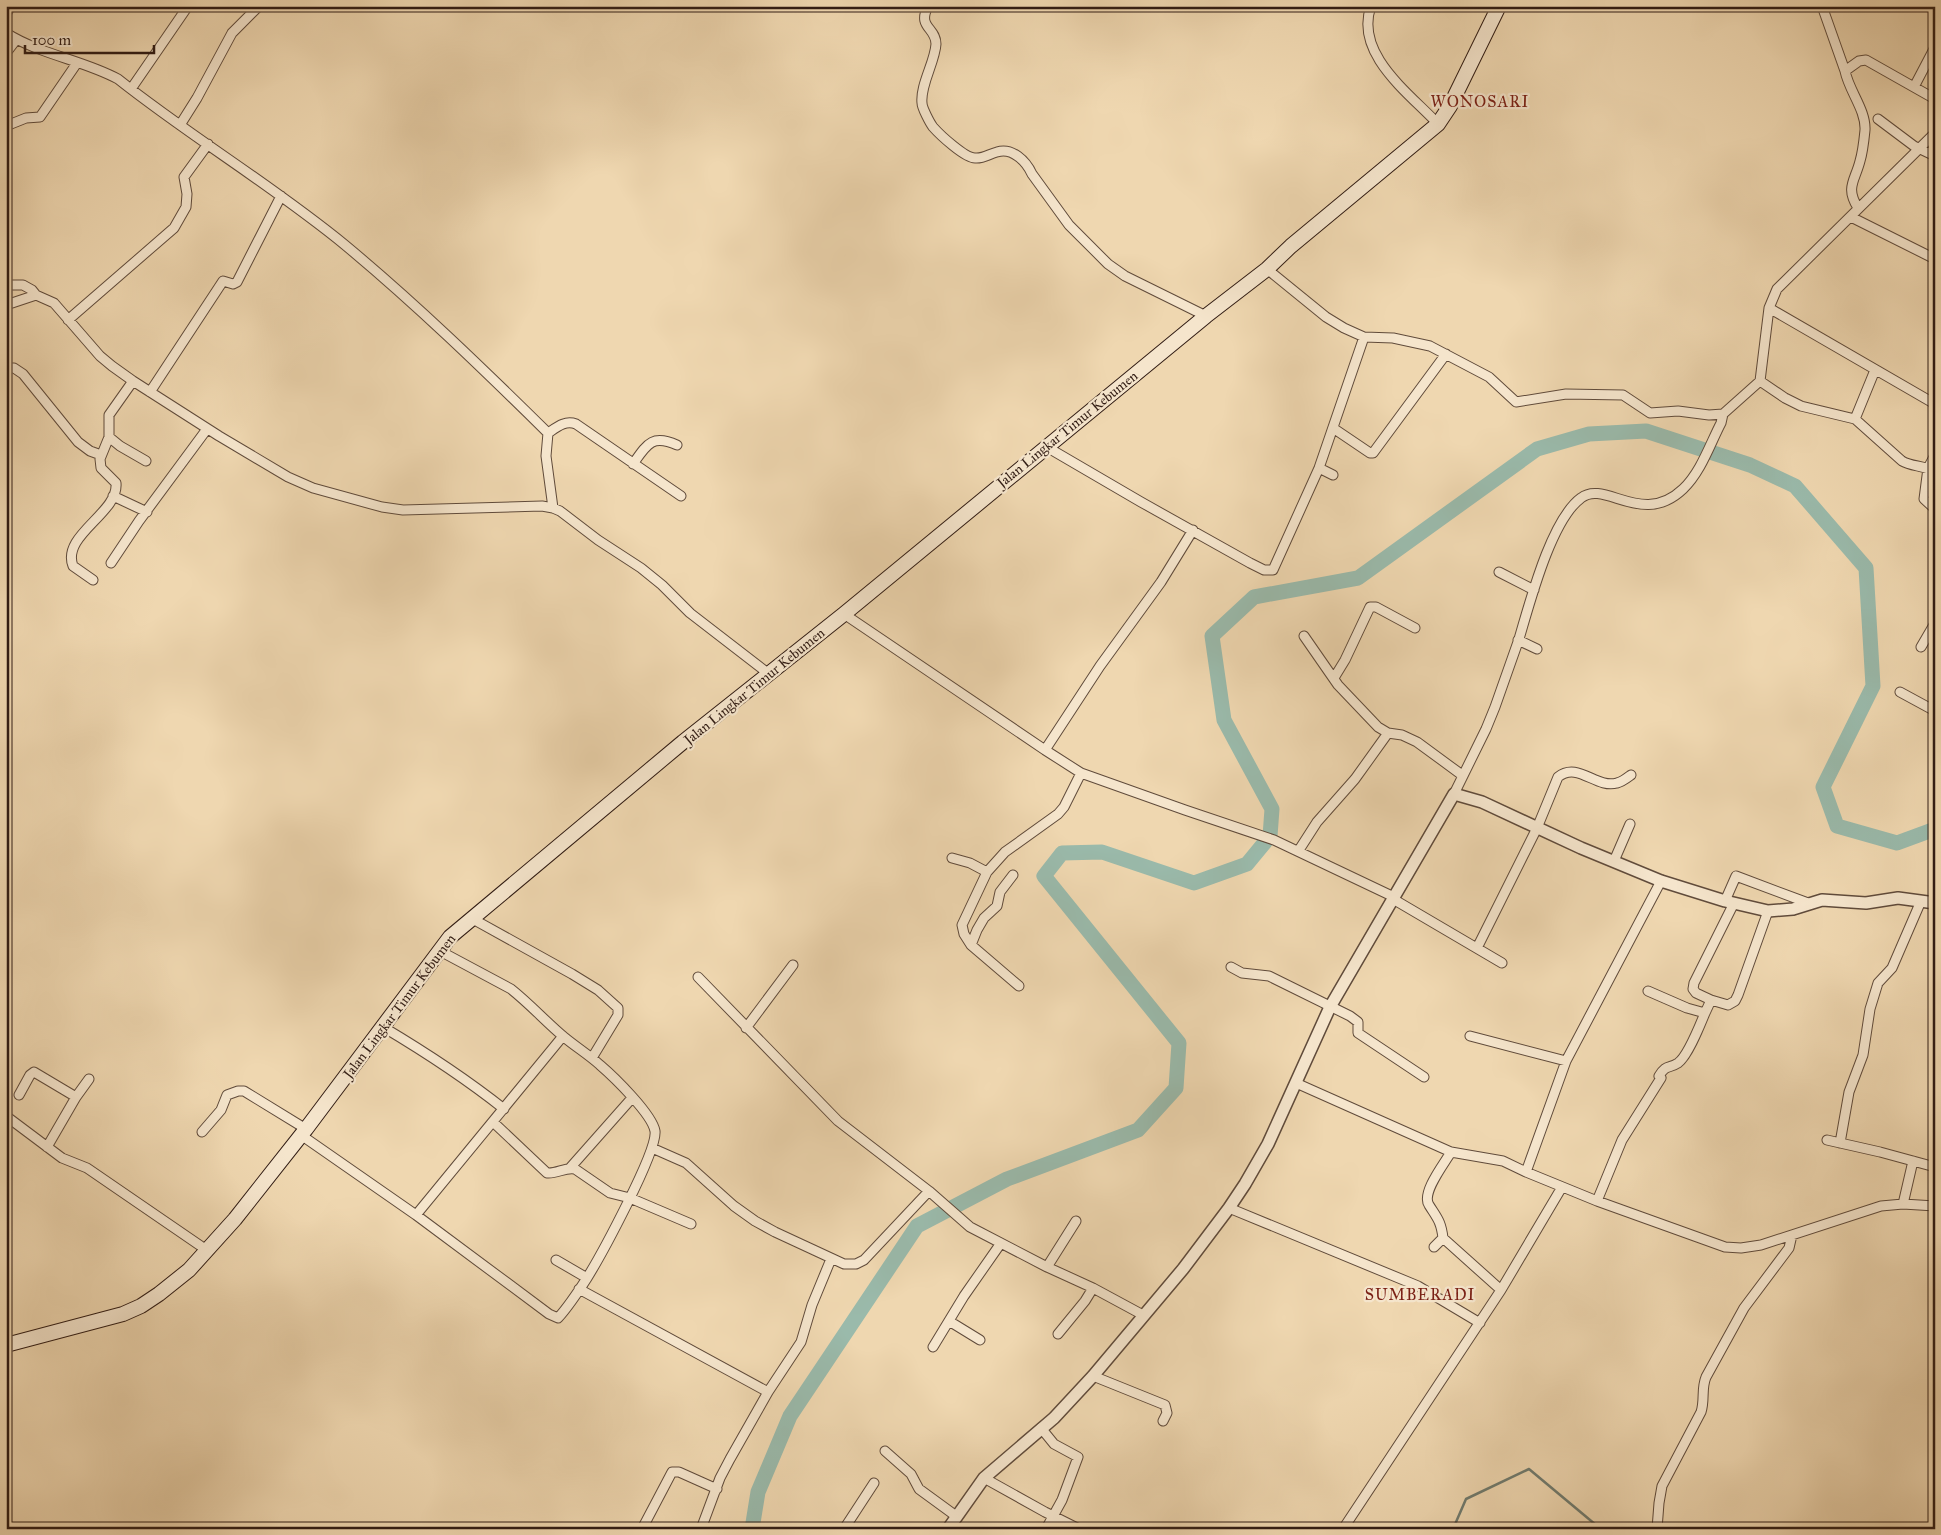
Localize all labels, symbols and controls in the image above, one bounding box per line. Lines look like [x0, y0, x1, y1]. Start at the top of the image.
scale bar [25, 22, 154, 54]
text: 100 m [32, 31, 72, 49]
district label: WONOSARI [1431, 92, 1529, 111]
street label: Jalan Lingkar Timur Kebumen [992, 367, 1142, 494]
street label: Jalan Lingkar Timur Kebumen [679, 624, 829, 751]
street label: Jalan Lingkar Timur Kebumen [338, 930, 460, 1084]
district label: SUMBERADI [1365, 1285, 1475, 1304]

